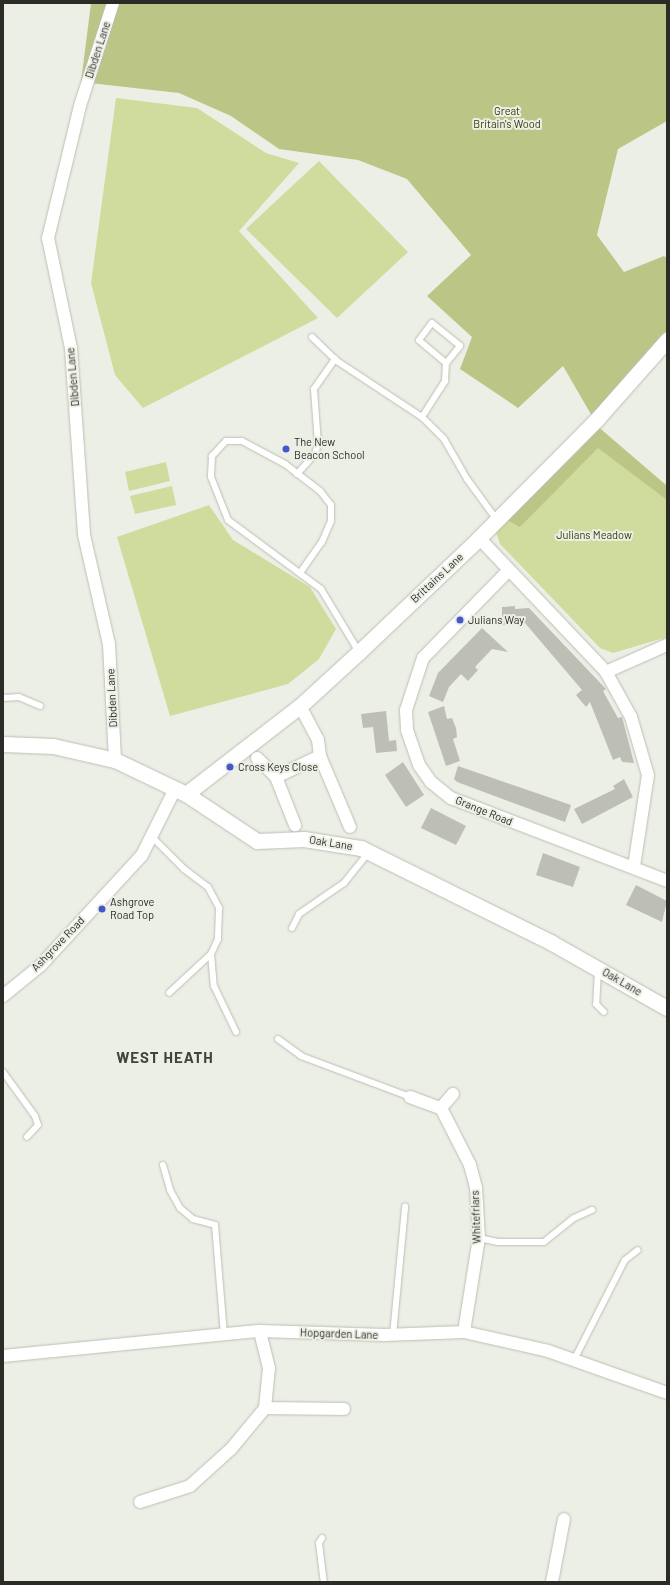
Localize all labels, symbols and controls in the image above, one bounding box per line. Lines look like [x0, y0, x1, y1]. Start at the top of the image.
street label: Dibden Lane [83, 20, 113, 80]
park label: Great Britain's Wood [473, 105, 541, 131]
street label: Dibden Lane [64, 347, 82, 407]
place label: The New Beacon School [294, 436, 365, 462]
marker: The New Beacon School [281, 444, 291, 454]
park label: Julians Meadow [556, 528, 632, 542]
street label: Brittains Lane [408, 550, 466, 606]
place label: Julians Way [468, 613, 524, 627]
marker: Julians Way [455, 615, 465, 625]
street label: Dibden Lane [104, 668, 120, 728]
place label: Cross Keys Close [238, 760, 318, 774]
marker: Cross Keys Close [225, 762, 235, 772]
street label: Grange Road [453, 794, 515, 828]
street label: Oak Lane [308, 833, 354, 853]
place label: Ashgrove Road Top [110, 896, 154, 922]
marker: Ashgrove Road Top [97, 904, 107, 914]
street label: Ashgrove Road [29, 914, 87, 974]
street label: Oak Lane [600, 965, 644, 999]
district label: WEST HEATH [116, 1049, 214, 1067]
street label: Whitefriars [468, 1190, 484, 1244]
street label: Hopgarden Lane [300, 1326, 378, 1342]

